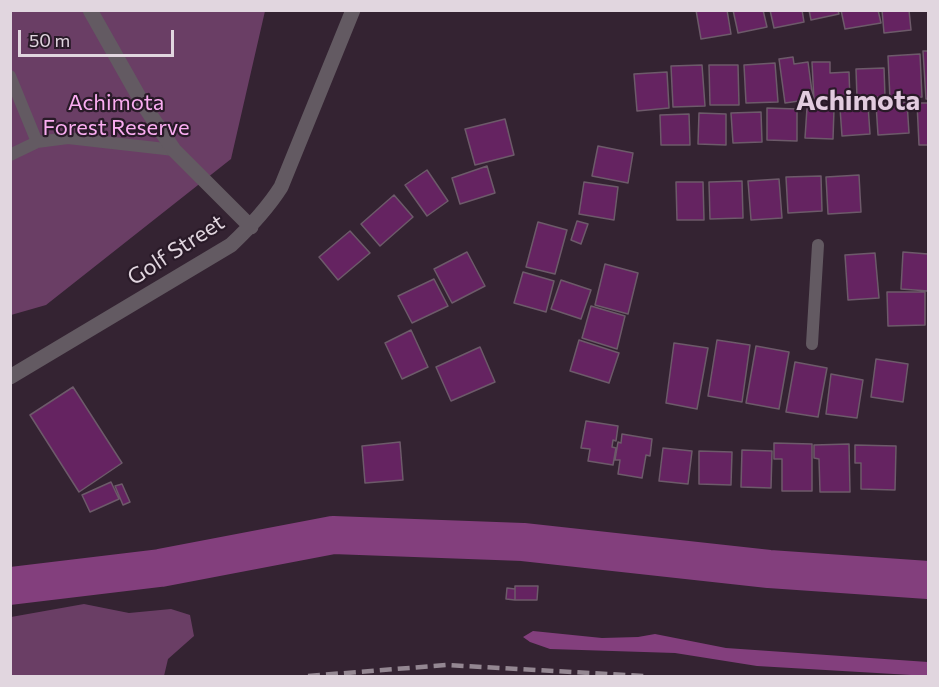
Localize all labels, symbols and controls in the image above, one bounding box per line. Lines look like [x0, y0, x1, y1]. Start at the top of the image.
scale bar [21, 18, 177, 56]
text: 50 m [29, 29, 70, 51]
district label: Achimota [796, 84, 920, 118]
park label: Achimota Forest Reserve [42, 90, 190, 142]
street label: Golf Street [123, 209, 229, 291]

